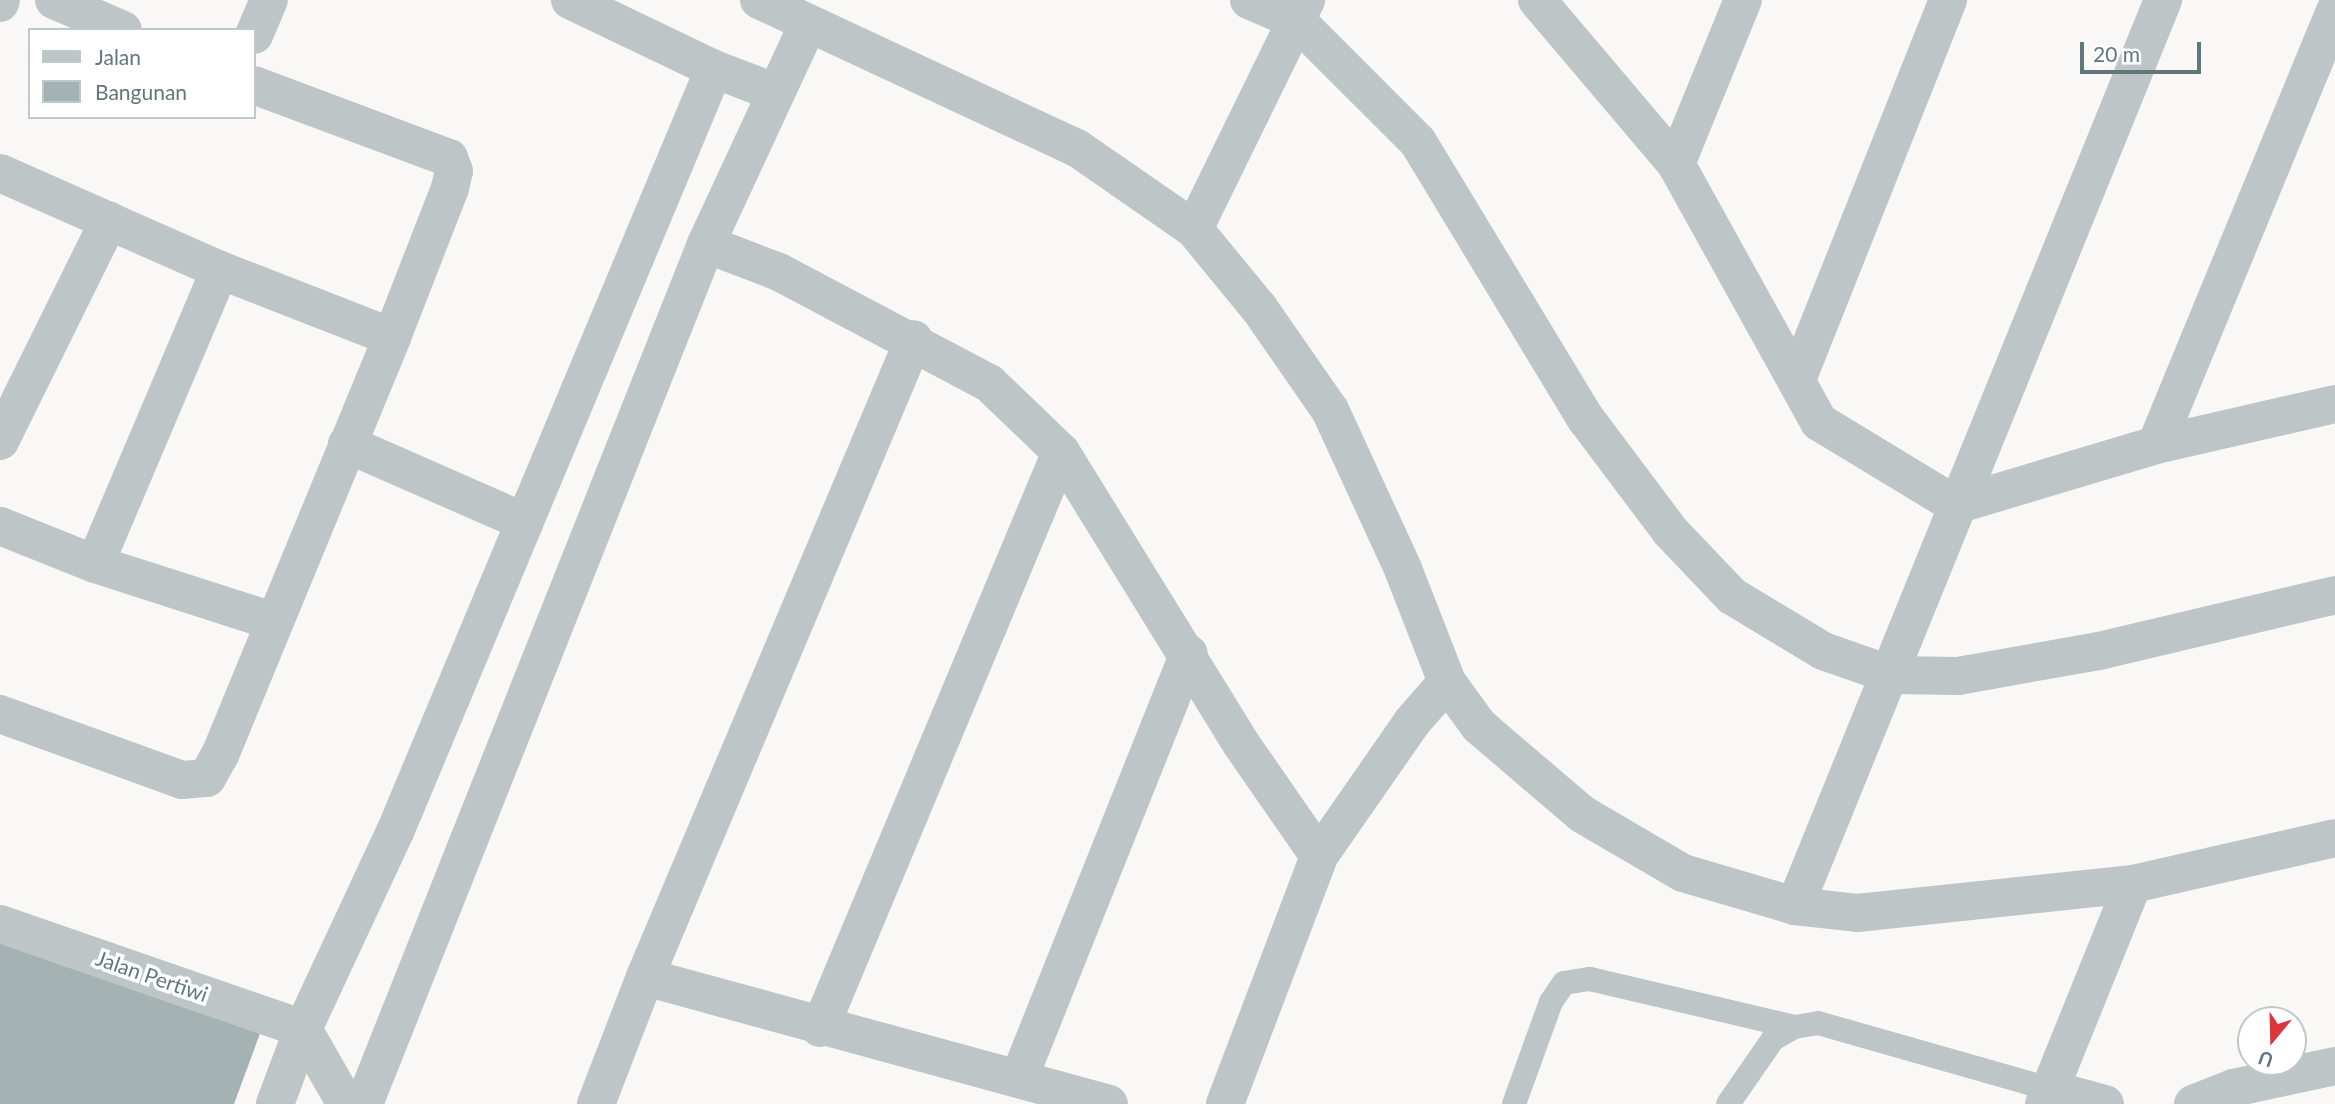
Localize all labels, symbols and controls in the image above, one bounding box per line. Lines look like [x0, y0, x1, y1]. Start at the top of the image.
legend [28, 28, 256, 119]
scale bar [2083, 28, 2204, 72]
text: 20 m [2093, 41, 2140, 66]
text: Jalan [95, 44, 141, 69]
text: Bangunan [95, 79, 187, 104]
street label: Jalan Pertiwi [93, 945, 211, 1007]
north arrow [2237, 1006, 2307, 1076]
text: U [2255, 1046, 2276, 1073]

